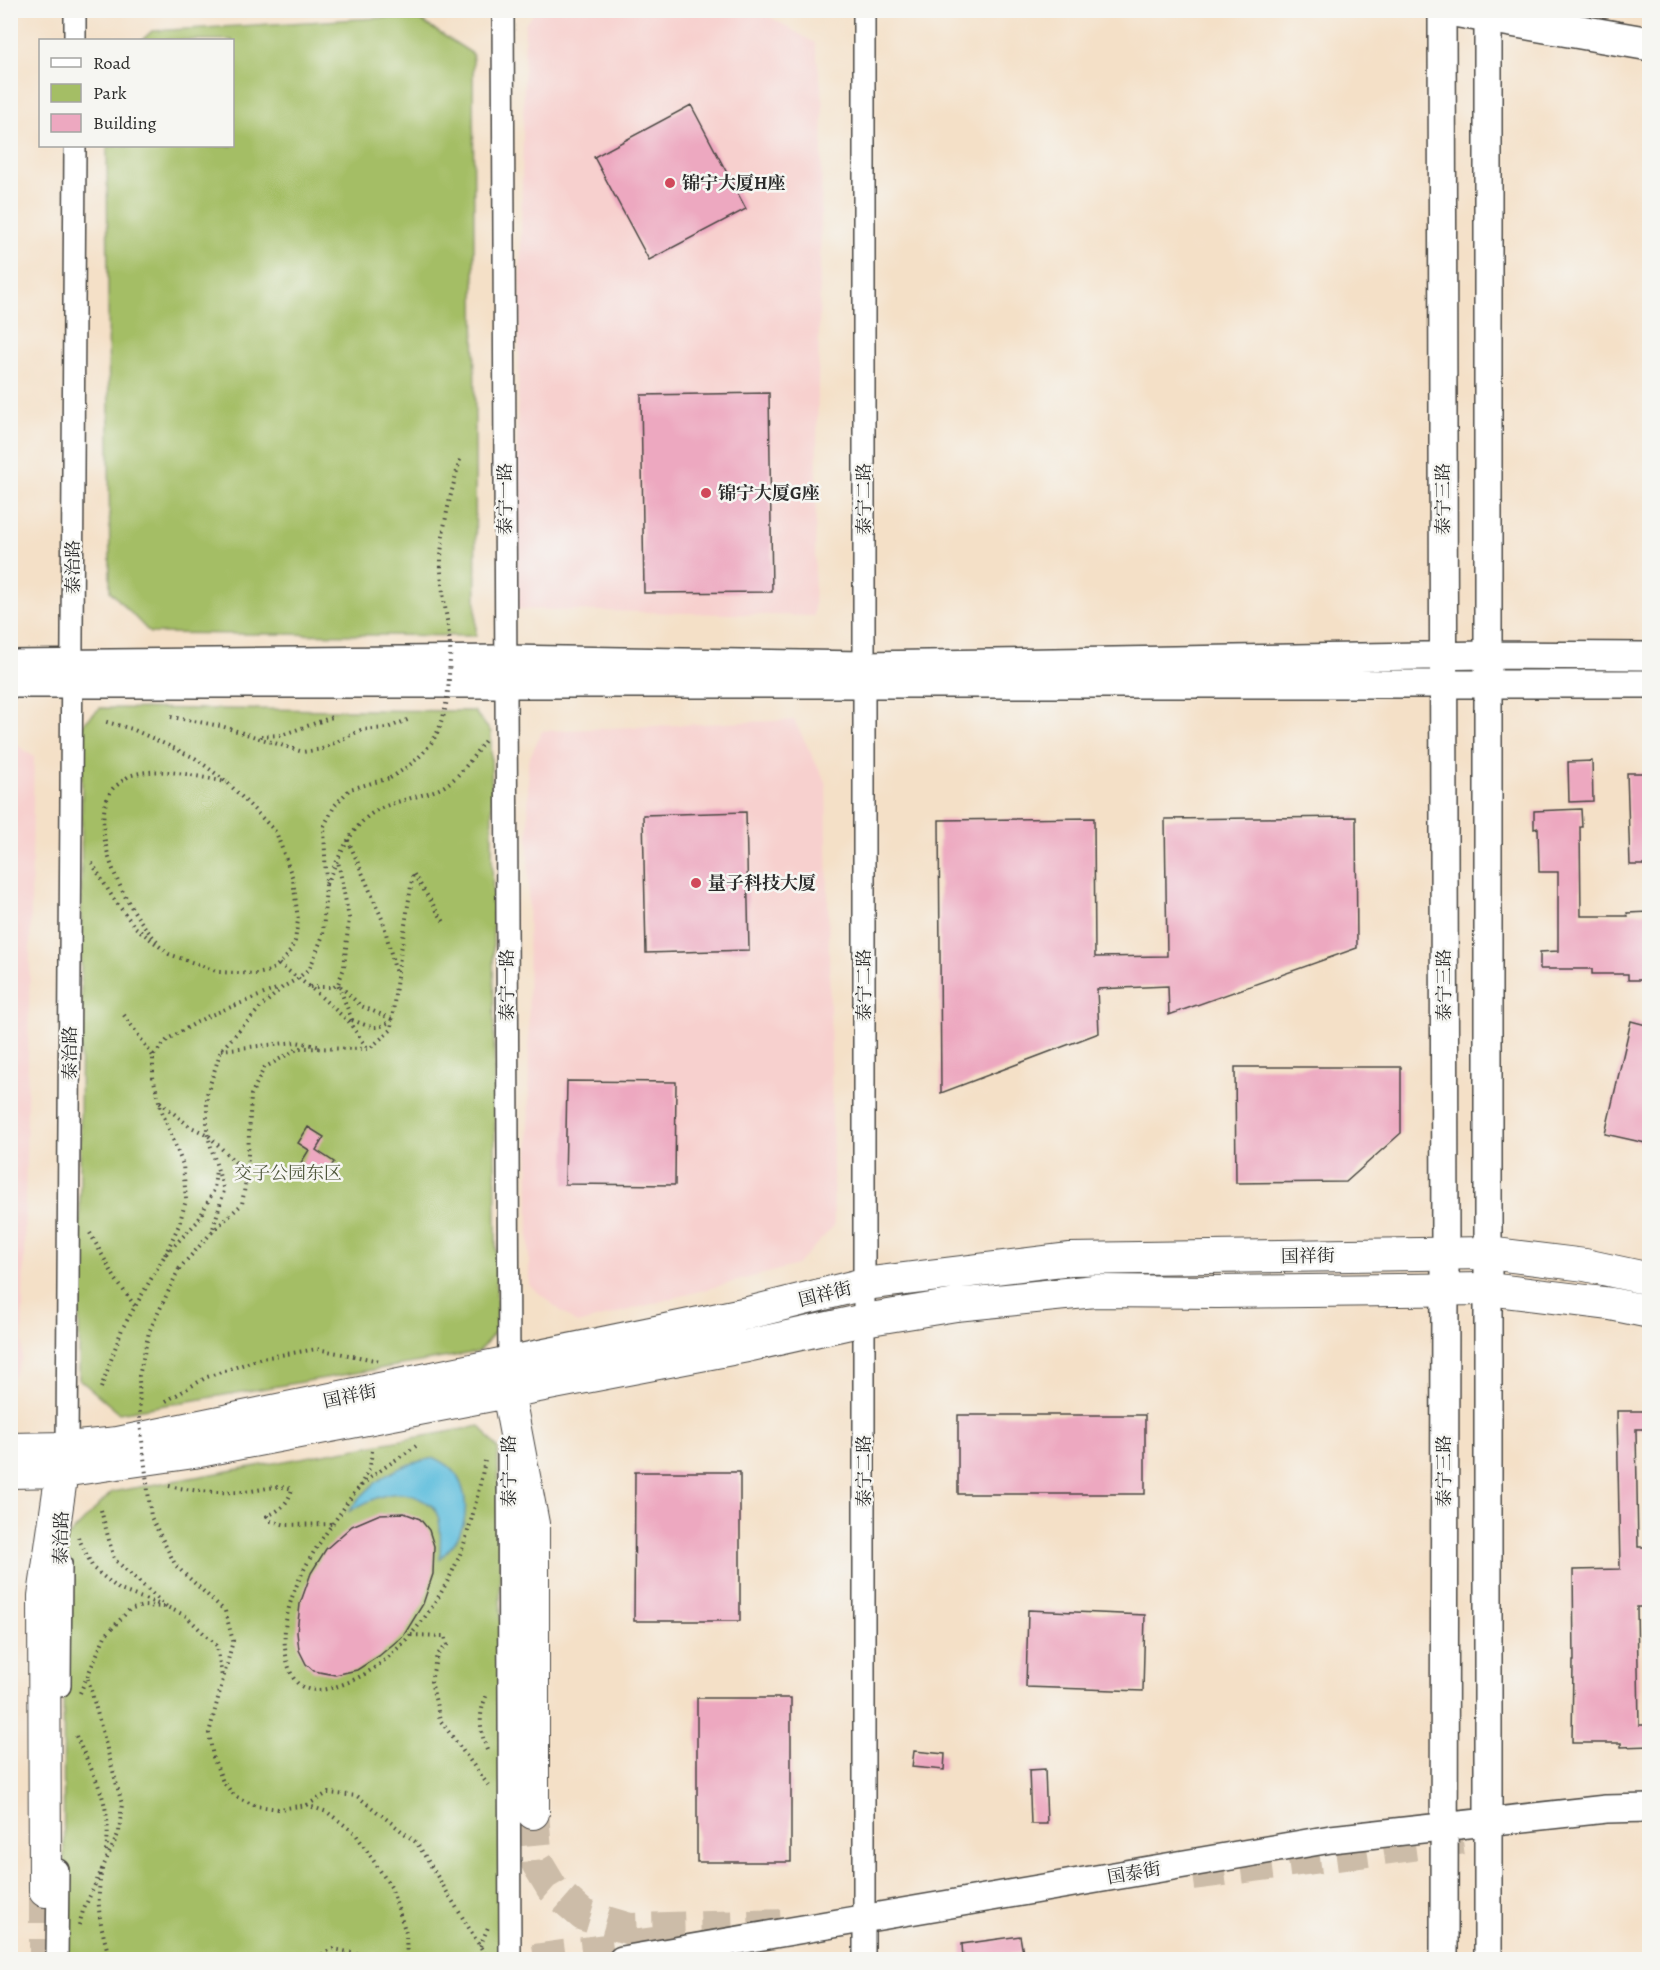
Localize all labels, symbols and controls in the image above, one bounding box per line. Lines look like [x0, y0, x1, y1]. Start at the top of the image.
legend [39, 39, 234, 147]
text: Road [93, 51, 131, 75]
text: Park [93, 81, 127, 105]
text: Building [93, 111, 157, 135]
place label: 锦宁大厦H座 [682, 171, 785, 195]
marker: 锦宁大厦H座 [663, 176, 677, 190]
street label: 泰宁一路 [493, 463, 517, 535]
street label: 泰宁二路 [852, 463, 876, 535]
street label: 泰宁三路 [1431, 463, 1455, 535]
place label: 锦宁大厦G座 [718, 481, 820, 505]
marker: 锦宁大厦G座 [699, 486, 713, 500]
street label: 泰治路 [61, 540, 85, 594]
place label: 量子科技大厦 [708, 871, 816, 895]
marker: 量子科技大厦 [689, 876, 703, 890]
street label: 泰宁一路 [495, 949, 519, 1021]
street label: 泰宁二路 [852, 949, 876, 1021]
street label: 泰宁三路 [1432, 949, 1456, 1021]
street label: 泰治路 [58, 1026, 82, 1080]
park label: 交子公园东区 [234, 1161, 342, 1185]
street label: 国祥街 [1281, 1244, 1335, 1268]
street label: 国祥街 [796, 1276, 854, 1312]
street label: 国祥街 [321, 1379, 379, 1413]
street label: 泰宁一路 [497, 1435, 521, 1507]
street label: 泰宁二路 [852, 1435, 876, 1507]
street label: 泰宁三路 [1432, 1435, 1456, 1507]
street label: 泰治路 [49, 1511, 73, 1565]
street label: 国泰街 [1105, 1856, 1163, 1890]

